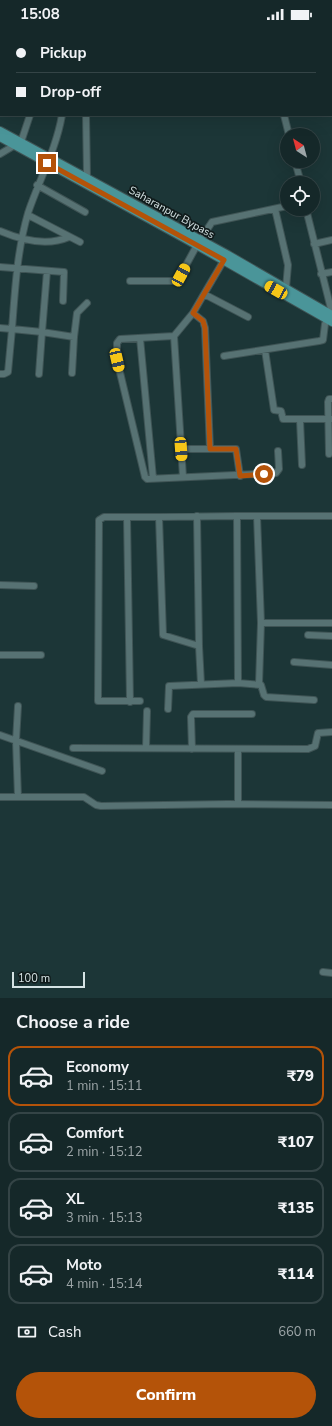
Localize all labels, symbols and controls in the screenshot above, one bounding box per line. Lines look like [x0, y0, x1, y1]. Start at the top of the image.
text: 15:08 [20, 4, 60, 24]
text: Pickup [40, 43, 86, 63]
text: Drop-off [40, 82, 101, 102]
north arrow [280, 128, 320, 168]
map controls [280, 128, 320, 216]
route end [38, 154, 56, 172]
button: locate [280, 176, 320, 216]
street label: Saharanpur Bypass [126, 183, 217, 242]
car [170, 262, 192, 288]
car [263, 279, 289, 301]
car [108, 347, 126, 373]
car [174, 437, 188, 461]
route start [255, 465, 273, 483]
scale bar [12, 970, 85, 989]
text: 100 m [18, 971, 50, 986]
text: Choose a ride [16, 1010, 130, 1034]
text: Economy [66, 1057, 129, 1077]
icon: car [18, 1058, 54, 1094]
text: ₹79 [287, 1066, 314, 1086]
text: 1 min · 15:11 [66, 1077, 142, 1095]
text: Comfort [66, 1123, 123, 1143]
icon: car [18, 1124, 54, 1160]
text: ₹107 [278, 1132, 314, 1152]
text: 2 min · 15:12 [66, 1143, 142, 1161]
text: XL [66, 1189, 85, 1209]
icon: car [18, 1190, 54, 1226]
text: ₹135 [278, 1198, 314, 1218]
text: 3 min · 15:13 [66, 1209, 142, 1227]
text: Moto [66, 1255, 102, 1275]
icon: car [18, 1256, 54, 1292]
text: ₹114 [278, 1264, 314, 1284]
text: 4 min · 15:14 [66, 1275, 142, 1293]
icon: cash [16, 1321, 38, 1343]
text: Cash [48, 1322, 82, 1342]
text: 660 m [278, 1323, 316, 1341]
button: Confirm [16, 1372, 316, 1418]

